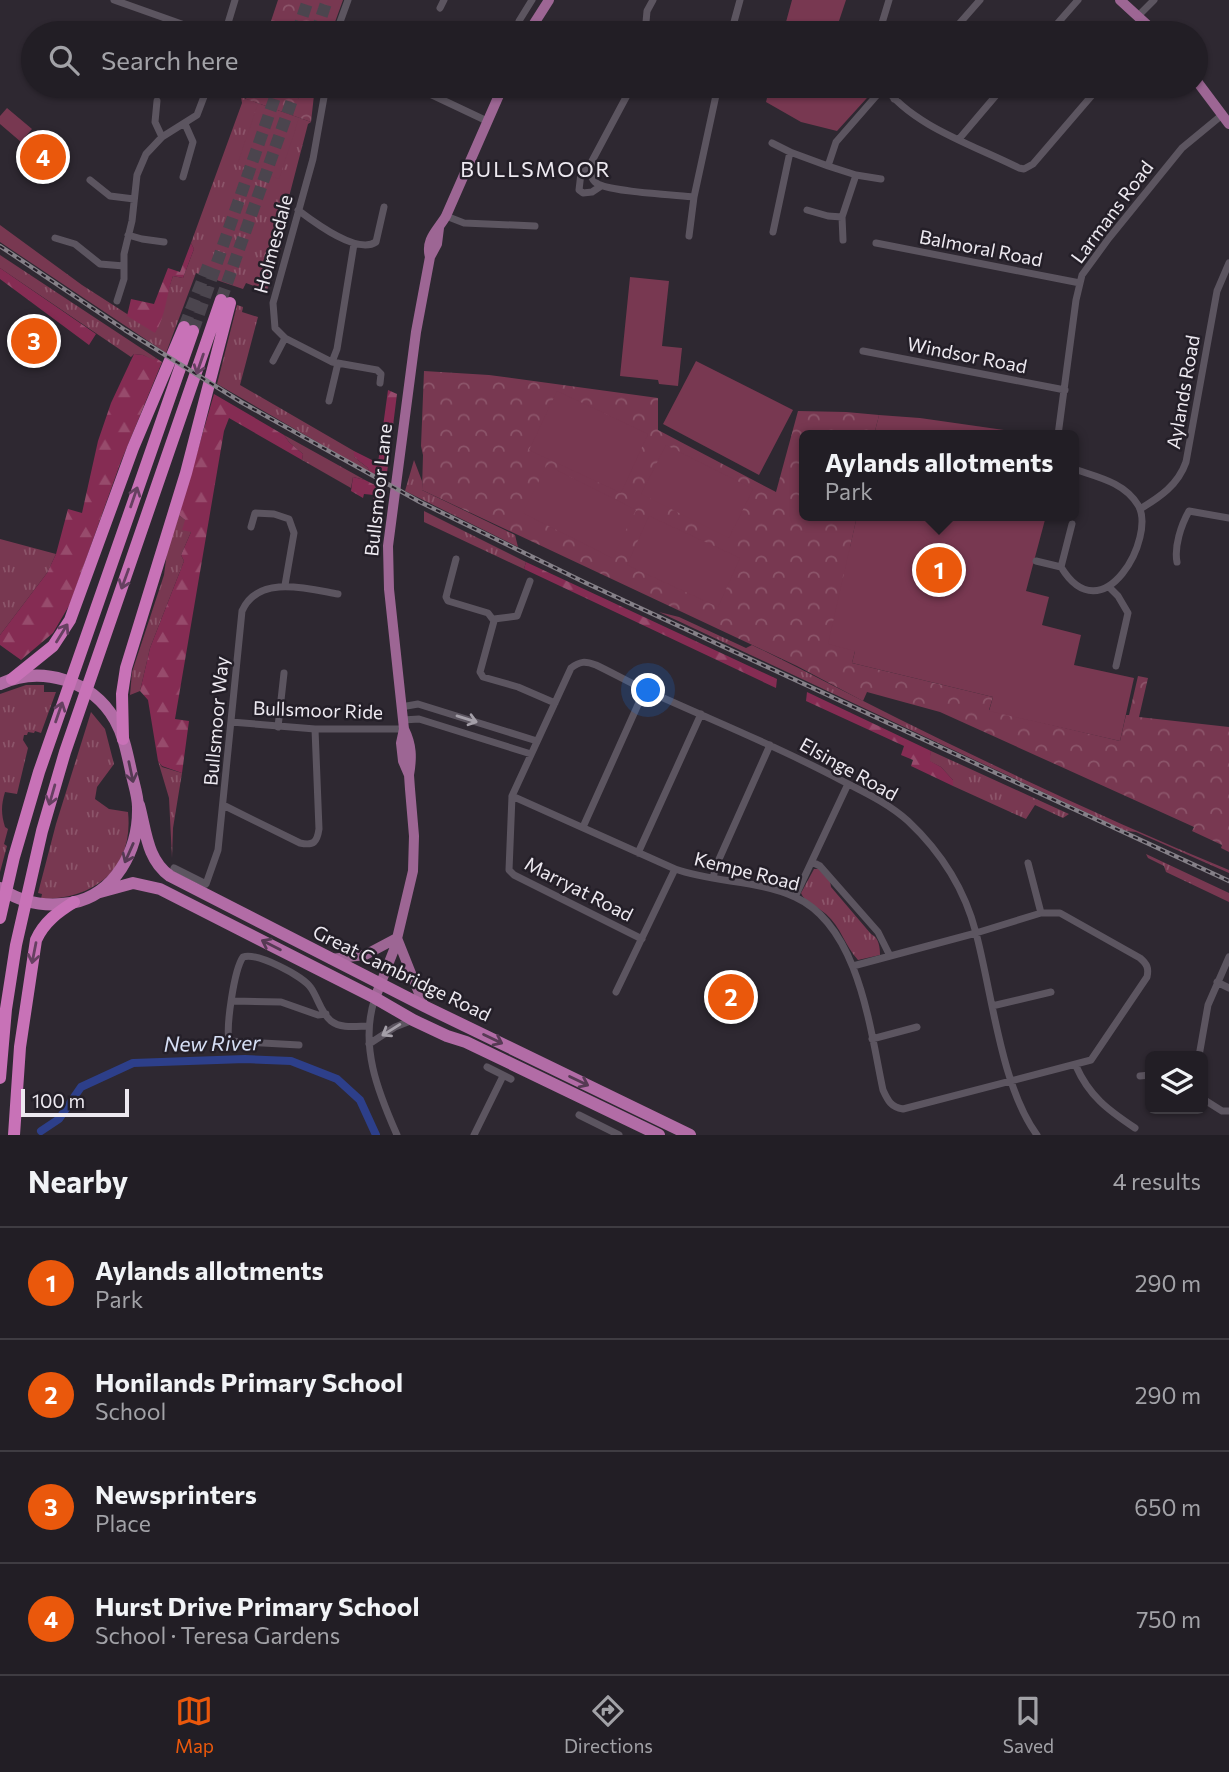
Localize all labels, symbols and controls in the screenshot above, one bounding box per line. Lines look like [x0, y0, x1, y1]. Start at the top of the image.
search box [21, 21, 1208, 98]
icon: search [45, 41, 83, 79]
text: Search here [101, 44, 239, 75]
pin: 4 [20, 131, 66, 183]
district label: BULLSMOOR [460, 156, 612, 181]
street label: Larmans Road [1066, 156, 1158, 268]
street label: Holmesdale [248, 192, 297, 296]
street label: Balmoral Road [917, 224, 1045, 271]
pin: 3 [11, 315, 57, 367]
street label: Windsor Road [905, 332, 1029, 377]
street label: Aylands Road [1161, 333, 1204, 451]
one-way arrow [193, 353, 205, 375]
street label: Bullsmoor Lane [359, 422, 396, 557]
popup [799, 430, 1079, 521]
text: Aylands allotments [825, 446, 1053, 477]
text: Park [825, 477, 873, 505]
one-way arrow [129, 486, 142, 508]
pin: 1 [916, 544, 962, 596]
one-way arrow [118, 568, 130, 590]
one-way arrow [54, 624, 69, 643]
street label: Bullsmoor Way [198, 655, 233, 787]
your location [631, 673, 665, 707]
street label: Bullsmoor Ride [253, 696, 384, 723]
one-way arrow [54, 701, 66, 723]
one-way arrow [456, 714, 478, 727]
street label: Elsinge Road [796, 732, 902, 805]
one-way arrow [125, 760, 139, 783]
one-way arrow [45, 784, 58, 806]
one-way arrow [122, 842, 135, 863]
street label: Kempe Road [692, 846, 802, 895]
street label: Marryat Road [521, 851, 637, 926]
street label: Great Cambridge Road [310, 919, 495, 1026]
one-way arrow [261, 937, 282, 951]
one-way arrow [27, 941, 40, 964]
pin: 2 [708, 971, 754, 1023]
one-way arrow [381, 1024, 401, 1038]
water label: New River [163, 1029, 261, 1056]
one-way arrow [482, 1033, 503, 1046]
map controls [1145, 1051, 1208, 1114]
button: layers [1145, 1051, 1208, 1114]
one-way arrow [568, 1074, 589, 1088]
scale bar [21, 1086, 130, 1118]
text: 100 m [32, 1089, 85, 1112]
text: Nearby [28, 1162, 128, 1199]
text: 4 results [1113, 1167, 1201, 1195]
text: Aylands allotments [95, 1254, 324, 1285]
text: 1 [46, 1269, 56, 1297]
text: 290 m [1135, 1269, 1201, 1297]
text: Park [95, 1285, 143, 1313]
text: Honilands Primary School [95, 1366, 403, 1397]
text: 2 [44, 1381, 58, 1409]
text: 290 m [1135, 1381, 1201, 1409]
text: School [95, 1397, 166, 1425]
text: Newsprinters [95, 1478, 257, 1509]
text: 3 [44, 1493, 58, 1521]
text: 650 m [1134, 1493, 1201, 1521]
text: Place [95, 1509, 151, 1537]
text: Hurst Drive Primary School [95, 1590, 419, 1621]
text: 4 [44, 1605, 58, 1633]
text: 750 m [1136, 1605, 1201, 1633]
text: School · Teresa Gardens [95, 1621, 340, 1649]
tab: Map [175, 1692, 214, 1757]
tab: Directions [564, 1692, 653, 1757]
tab: Saved [1003, 1692, 1054, 1757]

